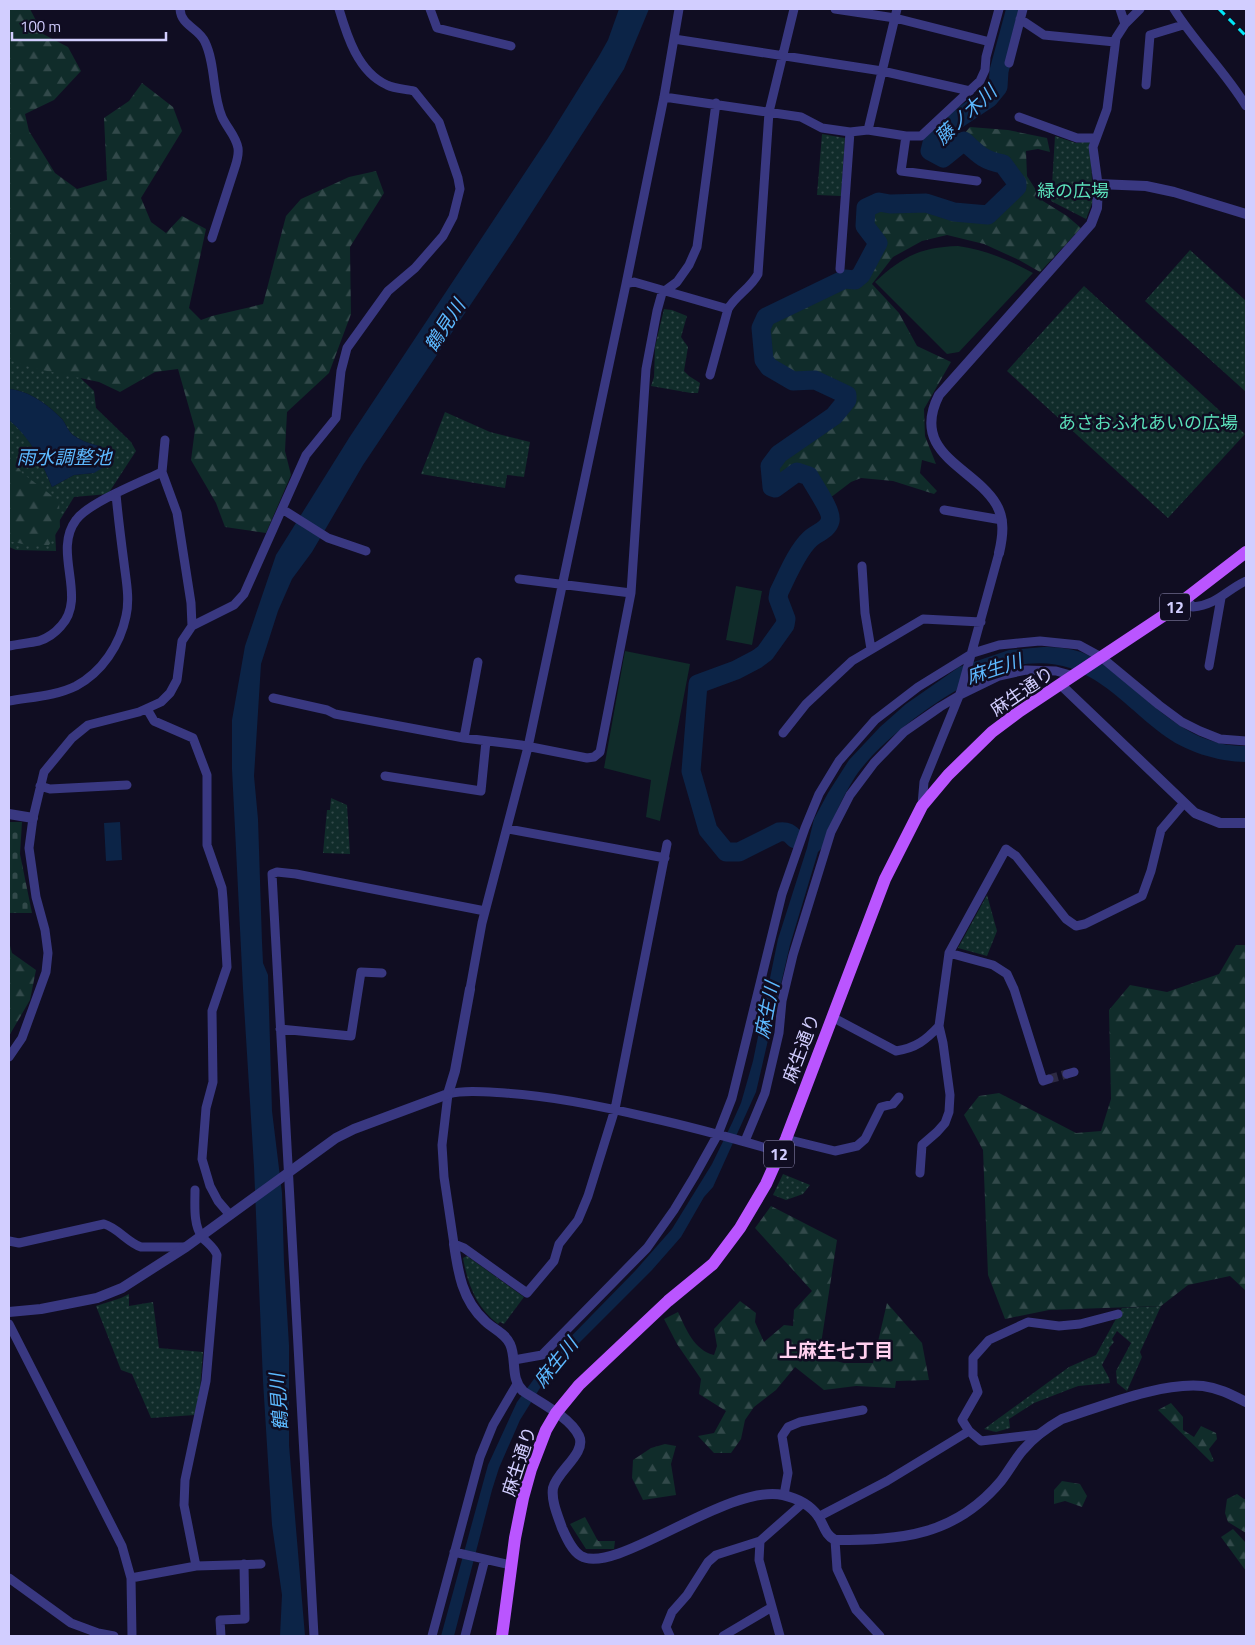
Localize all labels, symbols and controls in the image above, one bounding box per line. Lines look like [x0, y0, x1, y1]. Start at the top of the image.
scale bar [12, 10, 166, 42]
text: 100 m [20, 15, 61, 38]
water label: 藤ノ木川 [927, 76, 1004, 151]
park label: 緑の広場 [1037, 177, 1109, 204]
water label: 鶴見川 [416, 292, 473, 357]
park label: あさおふれあいの広場 [1058, 409, 1238, 436]
water label: 雨水調整池 [16, 442, 113, 471]
road number: 12 [1160, 594, 1190, 620]
water label: 麻生川 [962, 645, 1027, 691]
street label: 麻生通り [985, 660, 1059, 722]
water label: 麻生川 [746, 977, 786, 1041]
street label: 麻生通り [775, 1010, 827, 1086]
road number: 12 [764, 1140, 794, 1168]
water label: 麻生川 [526, 1329, 585, 1393]
district label: 上麻生七丁目 [779, 1335, 893, 1364]
water label: 鶴見川 [261, 1371, 294, 1431]
street label: 麻生通り [495, 1423, 543, 1499]

